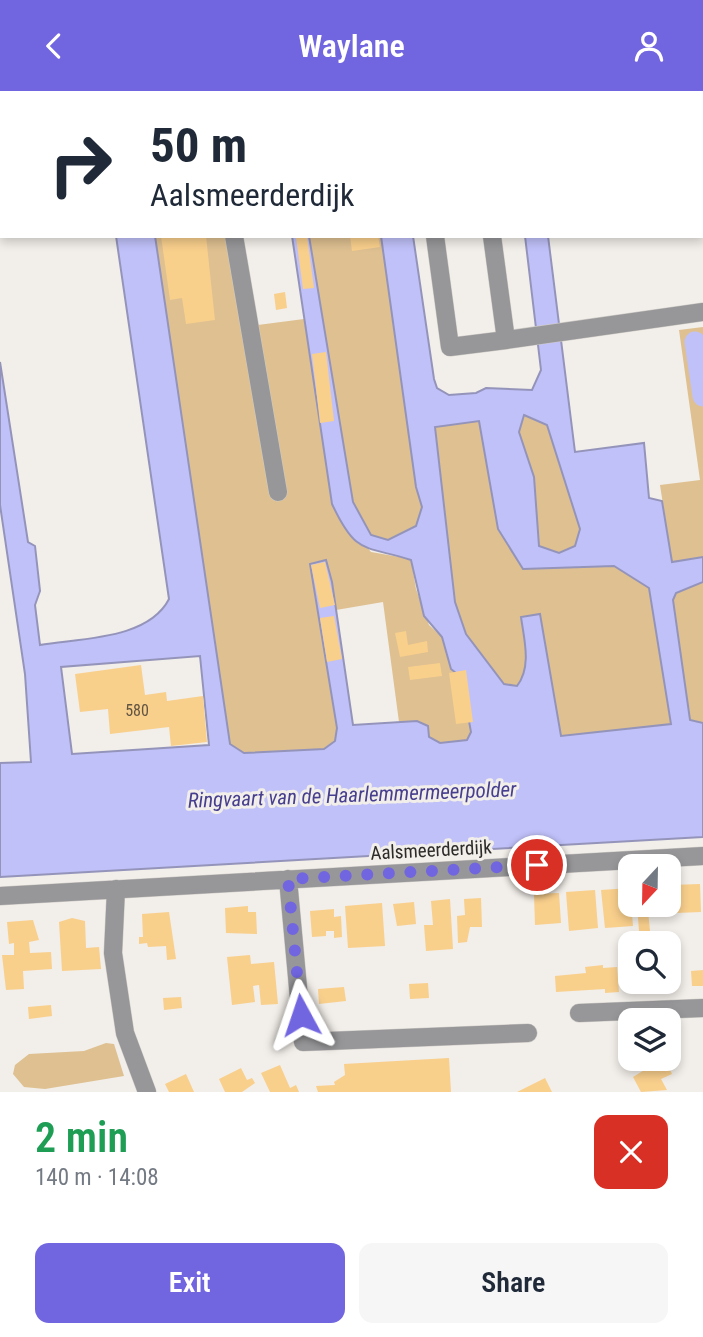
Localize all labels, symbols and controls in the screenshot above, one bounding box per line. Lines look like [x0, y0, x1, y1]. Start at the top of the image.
icon: back [35, 27, 73, 65]
text: Waylane [298, 27, 405, 65]
icon: person [630, 27, 668, 65]
text: 50 m [150, 117, 247, 174]
icon: right [35, 119, 126, 210]
text: Aalsmeerderdijk [150, 176, 354, 214]
house number: 580 [125, 701, 149, 720]
water label: Ringvaart van de Haarlemmermeerpolder [187, 777, 518, 813]
street label: Aalsmeerderdijk [370, 835, 493, 865]
pin [507, 835, 567, 895]
icon: arrive [518, 846, 556, 884]
north arrow [618, 854, 681, 917]
map controls [618, 854, 681, 1071]
button: search [618, 931, 681, 994]
position arrow [264, 978, 338, 1052]
button: layers [618, 1008, 681, 1071]
text: 2 min [35, 1113, 128, 1162]
button: close [594, 1115, 668, 1189]
text: 140 m · 14:08 [35, 1164, 159, 1191]
button: Exit [35, 1243, 345, 1323]
button: Share [359, 1243, 668, 1323]

